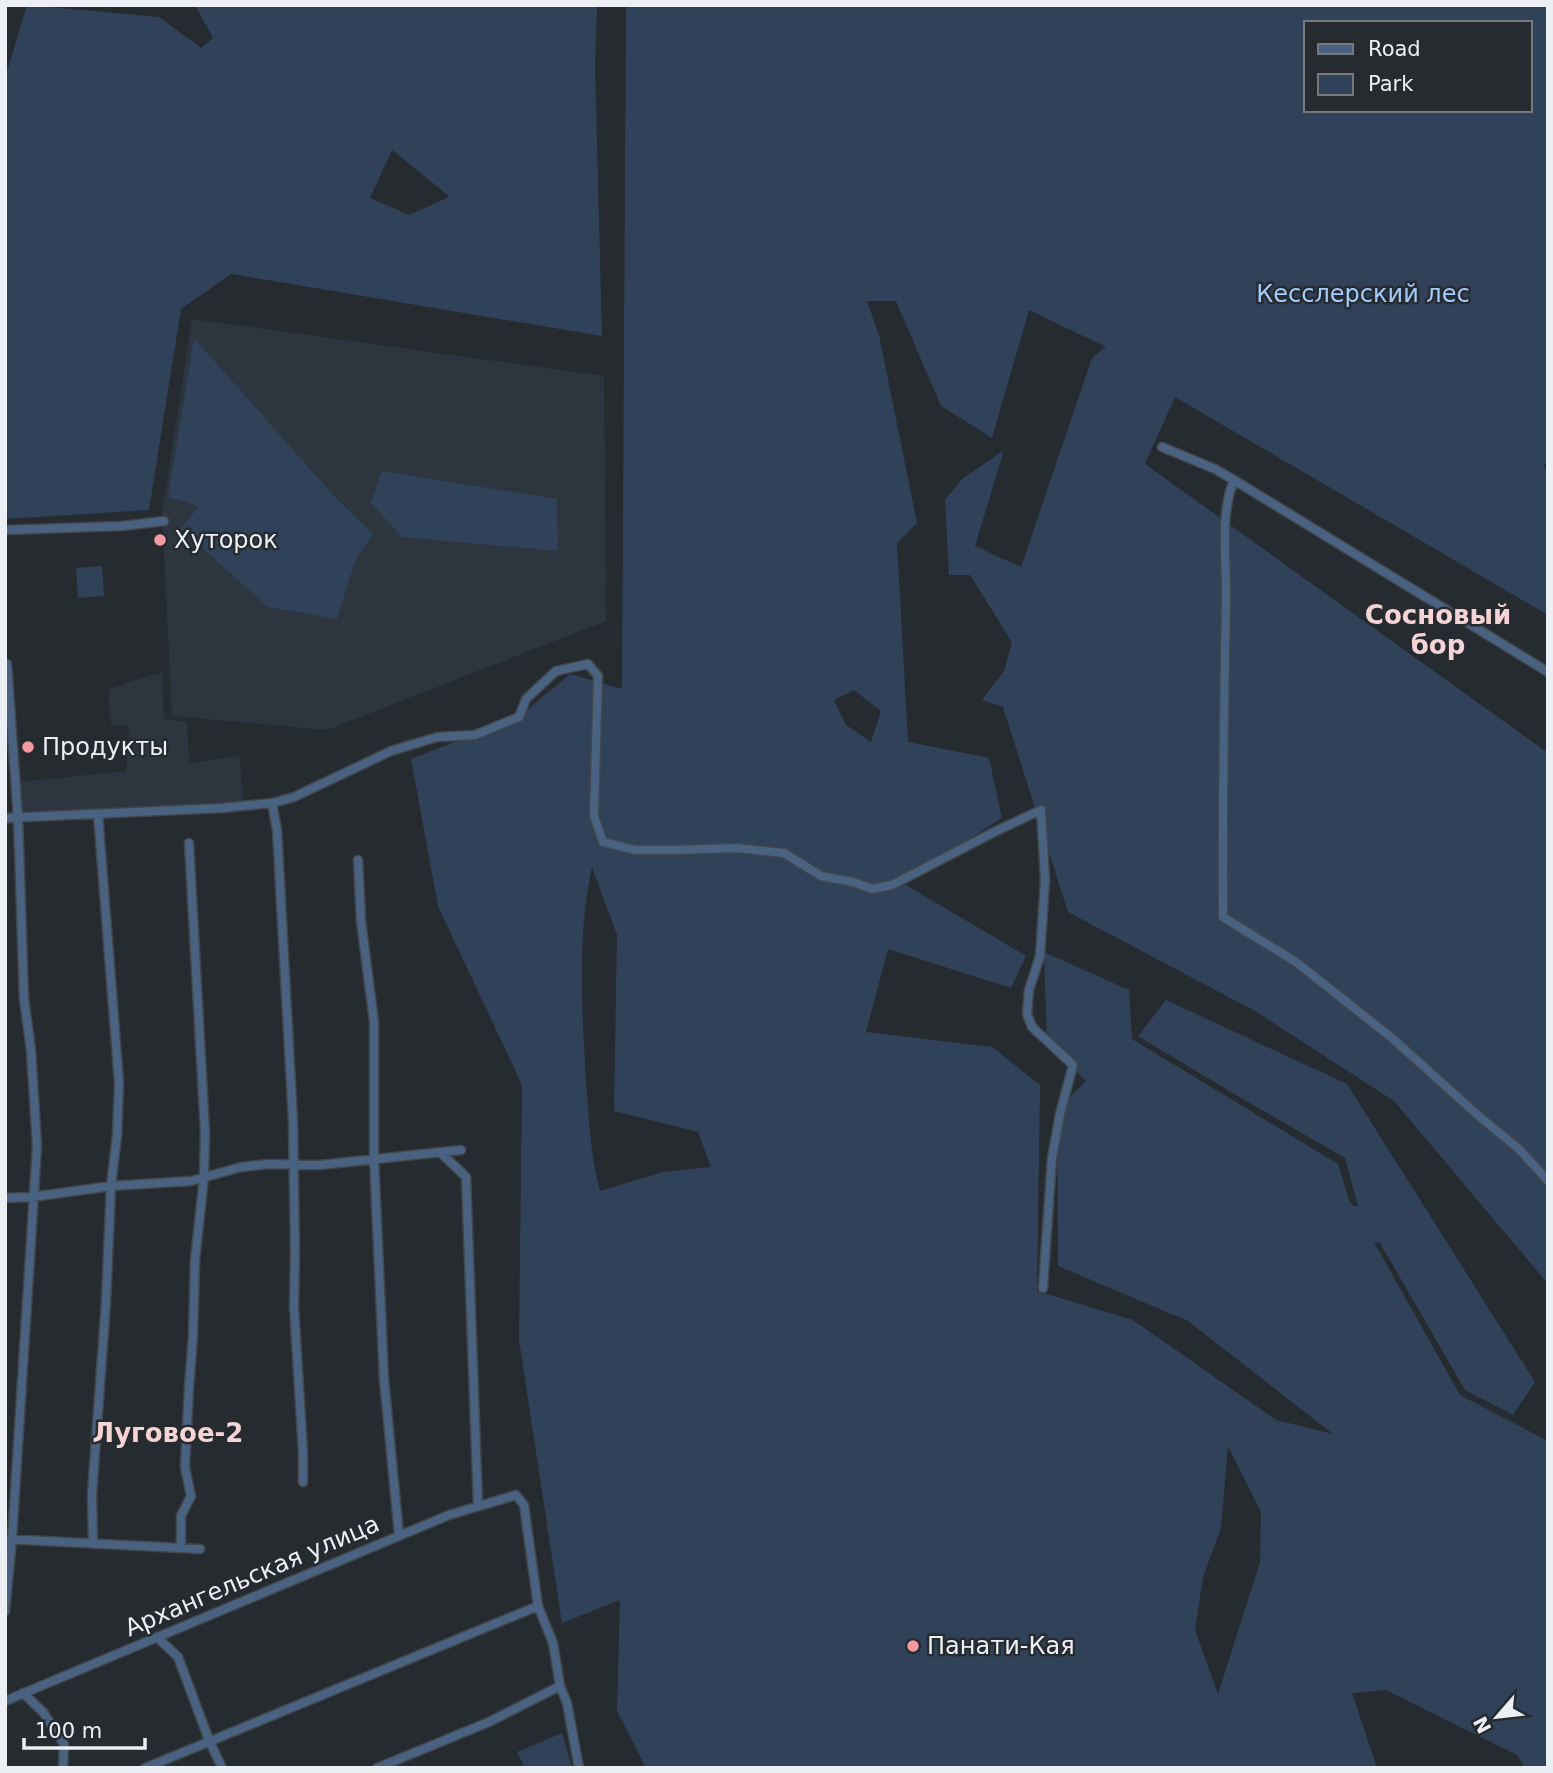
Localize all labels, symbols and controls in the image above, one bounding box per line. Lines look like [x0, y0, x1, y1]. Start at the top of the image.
legend [1304, 21, 1532, 112]
text: Road [1368, 37, 1421, 61]
text: Park [1368, 72, 1414, 96]
park label: Кесслерский лес [1256, 280, 1470, 308]
place label: Хуторок [174, 526, 278, 554]
marker: Хуторок [152, 532, 168, 548]
district label: Сосновый бор [1365, 600, 1511, 660]
place label: Продукты [42, 733, 168, 761]
marker: Продукты [20, 739, 36, 755]
district label: Луговое-2 [93, 1418, 243, 1448]
street label: Архангельская улица [121, 1510, 383, 1642]
place label: Панати-Кая [927, 1632, 1075, 1660]
marker: Панати-Кая [905, 1638, 921, 1654]
north arrow [1462, 1682, 1532, 1752]
scale bar [24, 1706, 145, 1750]
text: N [1469, 1713, 1495, 1737]
text: 100 m [35, 1719, 102, 1743]

